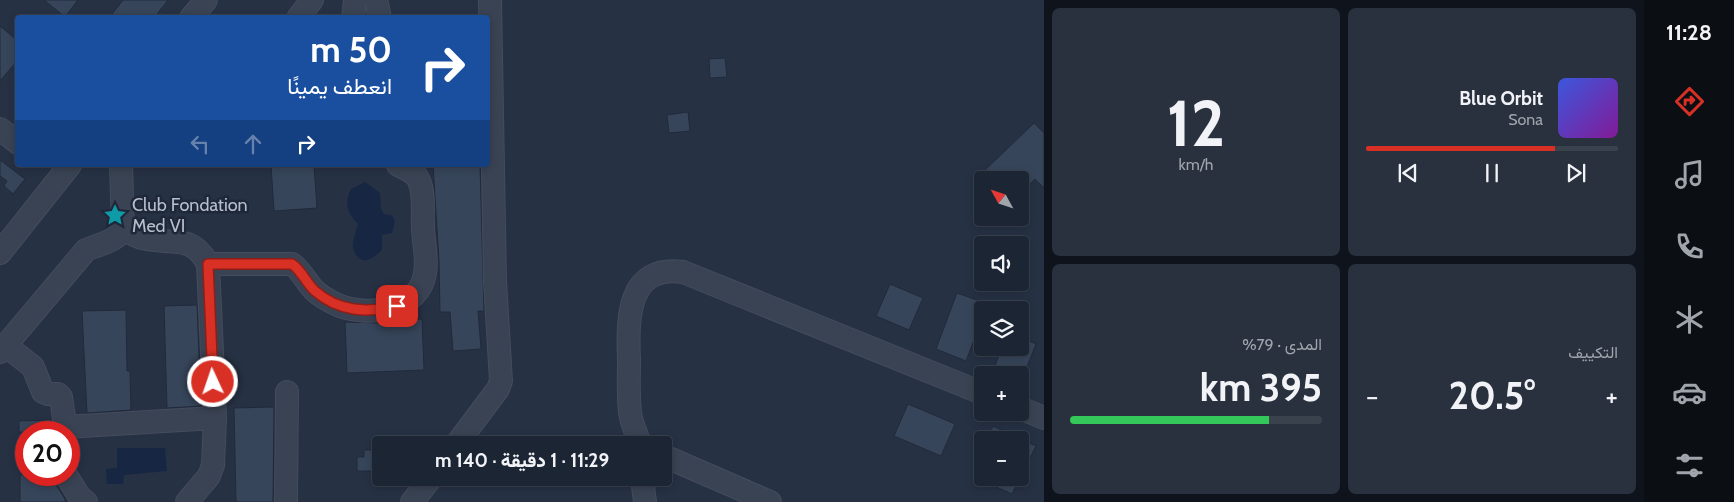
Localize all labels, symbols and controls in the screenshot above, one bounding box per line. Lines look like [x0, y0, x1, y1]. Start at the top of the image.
text: 11:28 [1666, 19, 1712, 46]
text: 50 m [310, 28, 392, 71]
icon: right [410, 35, 475, 100]
text: انعطف يمينًا [287, 73, 392, 100]
text: 12 [1167, 83, 1225, 162]
icon: directions [1672, 84, 1707, 119]
text: Blue Orbit [1459, 87, 1543, 110]
text: Sona [1508, 110, 1543, 129]
icon: left [186, 130, 214, 158]
icon: ahead [239, 130, 267, 158]
icon: right [292, 130, 320, 158]
text: km/h [1178, 155, 1214, 174]
icon: music [1672, 157, 1707, 192]
icon: previous [1394, 159, 1422, 187]
icon: pause [1478, 159, 1506, 187]
icon: next [1562, 159, 1590, 187]
north arrow [974, 171, 1029, 226]
map controls [974, 171, 1029, 486]
place label: Club Fondation Med VI [132, 194, 248, 237]
place icon: Club Fondation Med VI [102, 202, 128, 228]
icon: phone [1672, 229, 1707, 264]
button: sound [974, 236, 1029, 291]
pin [376, 285, 418, 327]
icon: arrive [383, 292, 411, 320]
button: layers [974, 301, 1029, 356]
icon: climate [1672, 302, 1707, 337]
text: المدى · 79% [1242, 335, 1322, 354]
text: التكييف [1568, 343, 1618, 362]
position arrow [186, 355, 238, 407]
text: 395 km [1200, 364, 1322, 411]
button: + [974, 366, 1029, 421]
text: 20.5° [1449, 372, 1535, 419]
icon: car [1672, 375, 1707, 410]
text: − [1366, 379, 1378, 413]
text: + [1606, 379, 1618, 413]
speed limit sign: 20 [15, 421, 80, 486]
button: − [974, 431, 1029, 486]
icon: filters [1672, 448, 1707, 483]
text: 11:29 · 1 دقيقة · 140 m [435, 449, 609, 472]

